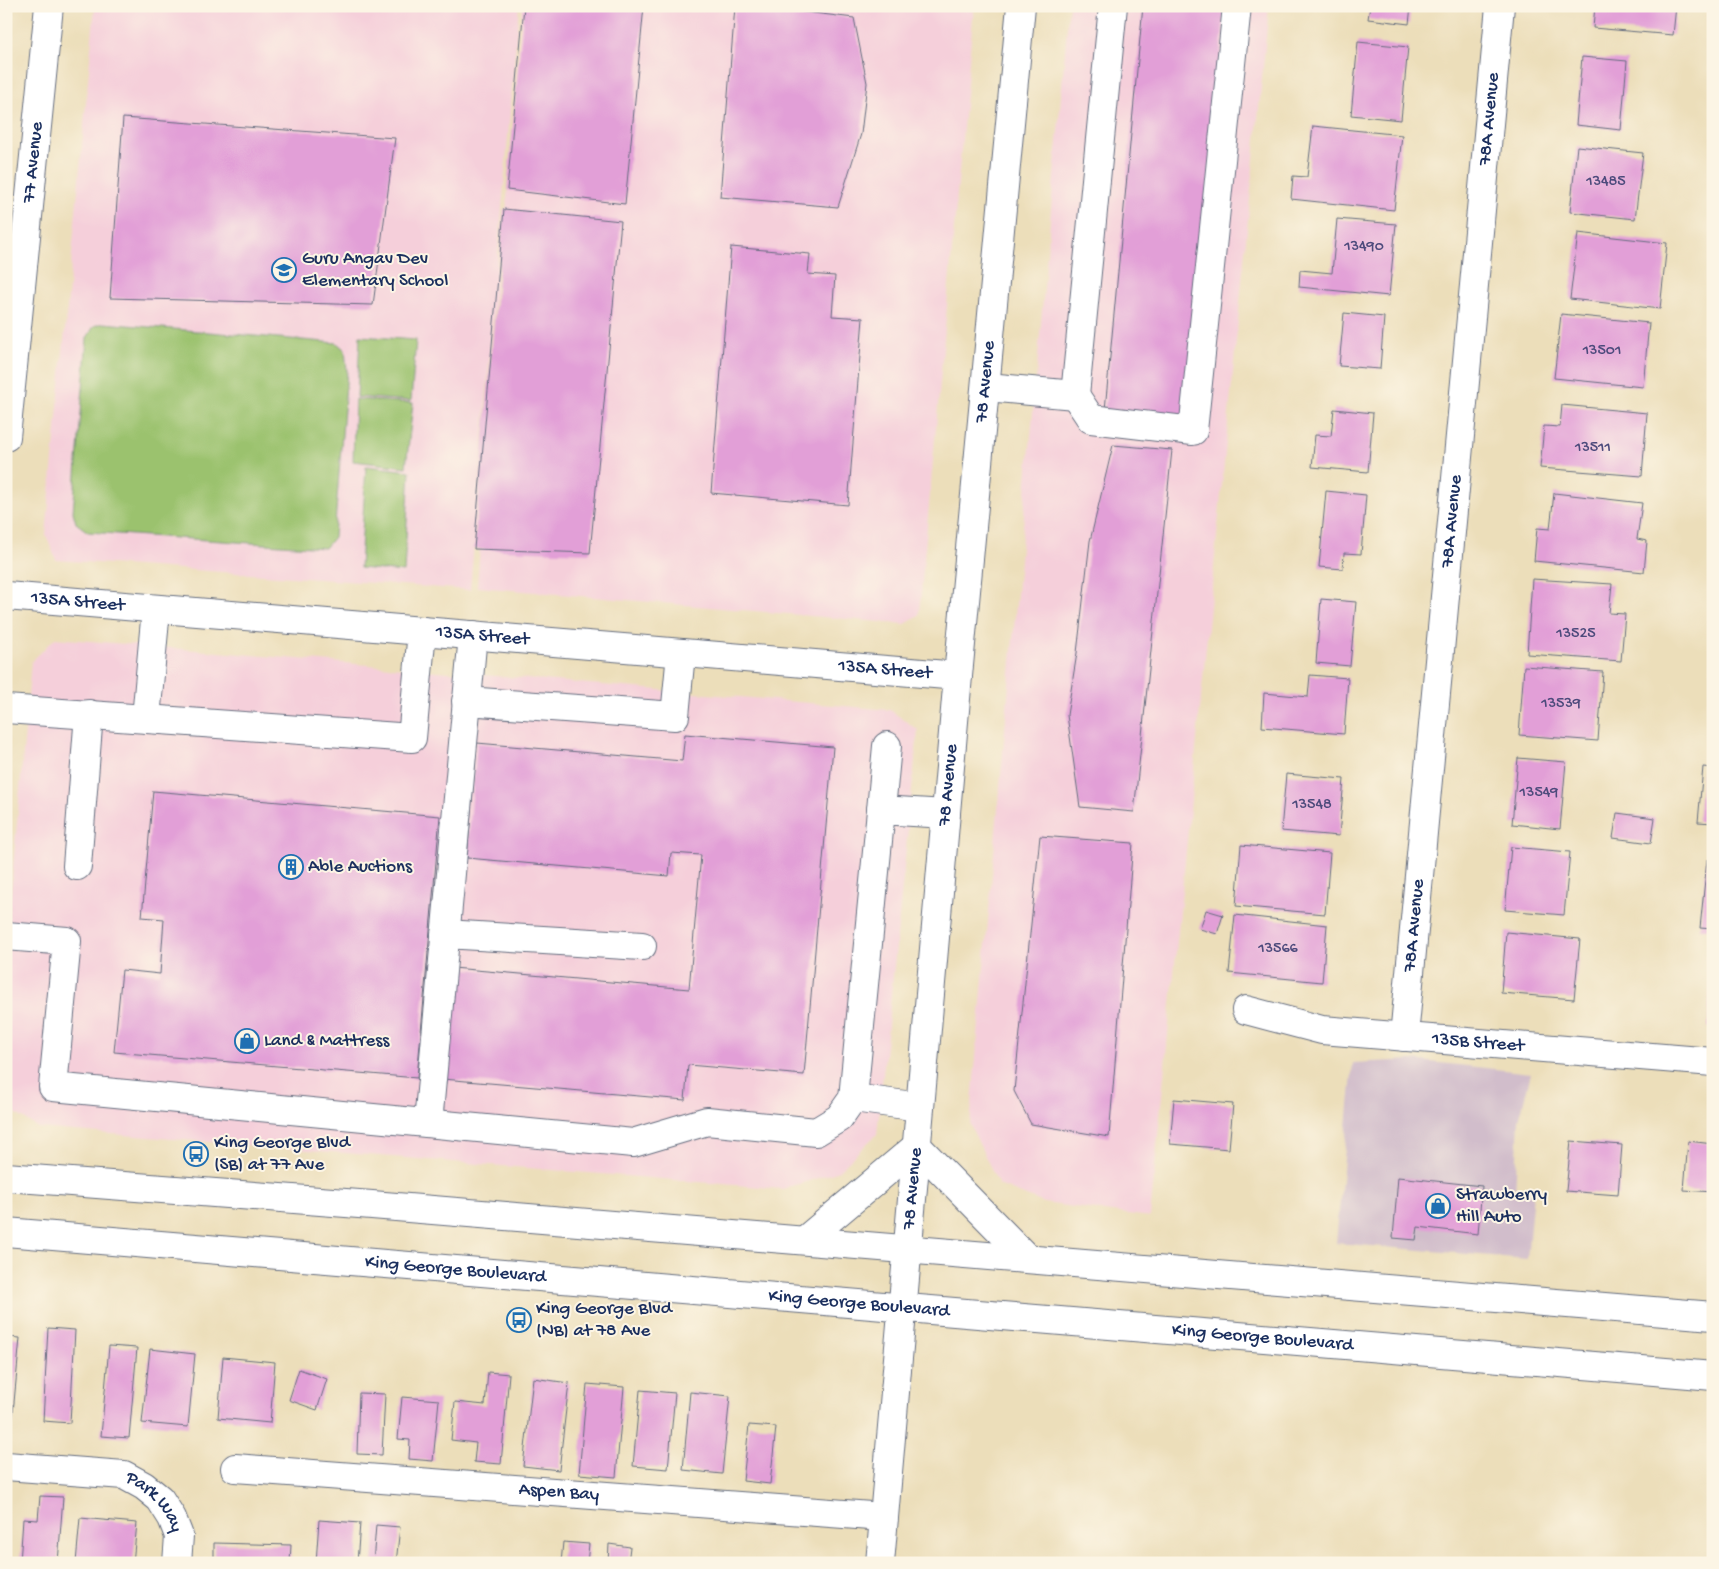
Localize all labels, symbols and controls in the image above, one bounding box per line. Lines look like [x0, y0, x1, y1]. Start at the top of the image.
street label: 78A Avenue [1474, 71, 1505, 167]
street label: 77 Avenue [18, 121, 49, 205]
house number: 13485 [1585, 173, 1626, 192]
house number: 13490 [1343, 238, 1384, 257]
place label: Guru Angav Dev Elementary School [302, 248, 448, 293]
school or university icon: Guru Angav Dev Elementary School [271, 257, 297, 283]
street label: 78 Avenue [970, 340, 1001, 425]
house number: 13501 [1582, 342, 1621, 361]
house number: 13511 [1574, 439, 1611, 458]
street label: 78A Avenue [1436, 474, 1468, 570]
street label: 135A Street [29, 587, 128, 618]
street label: 135A Street [434, 621, 532, 652]
house number: 13525 [1555, 625, 1596, 644]
street label: 135A Street [836, 654, 935, 685]
house number: 13539 [1540, 695, 1581, 714]
street label: 78 Avenue [933, 743, 963, 828]
house number: 13549 [1519, 784, 1558, 803]
house number: 13548 [1291, 796, 1332, 815]
building icon: Able Auctions [278, 854, 304, 880]
place label: Able Auctions [308, 856, 413, 879]
street label: 78A Avenue [1399, 878, 1430, 974]
house number: 13566 [1257, 940, 1299, 959]
street label: 135B Street [1430, 1027, 1527, 1058]
shop icon: Land & Mattress [234, 1028, 260, 1054]
place label: Land & Mattress [264, 1030, 390, 1053]
place label: King George Blvd (SB) at 77 Ave [214, 1132, 352, 1177]
bus stop icon: King George Blvd (SB) at 77 Ave [183, 1141, 209, 1167]
street label: 78 Avenue [898, 1146, 928, 1231]
place label: Strawberry Hill Auto [1456, 1184, 1548, 1229]
shop icon: Strawberry Hill Auto [1425, 1193, 1451, 1219]
street label: King George Boulevard [364, 1251, 549, 1289]
street label: King George Boulevard [767, 1285, 952, 1323]
place label: King George Blvd (NB) at 78 Ave [536, 1298, 674, 1343]
bus stop icon: King George Blvd (NB) at 78 Ave [506, 1307, 532, 1333]
street label: King George Boulevard [1171, 1319, 1356, 1357]
street label: Park Way [120, 1466, 188, 1536]
street label: Aspen Bay [518, 1478, 601, 1507]

